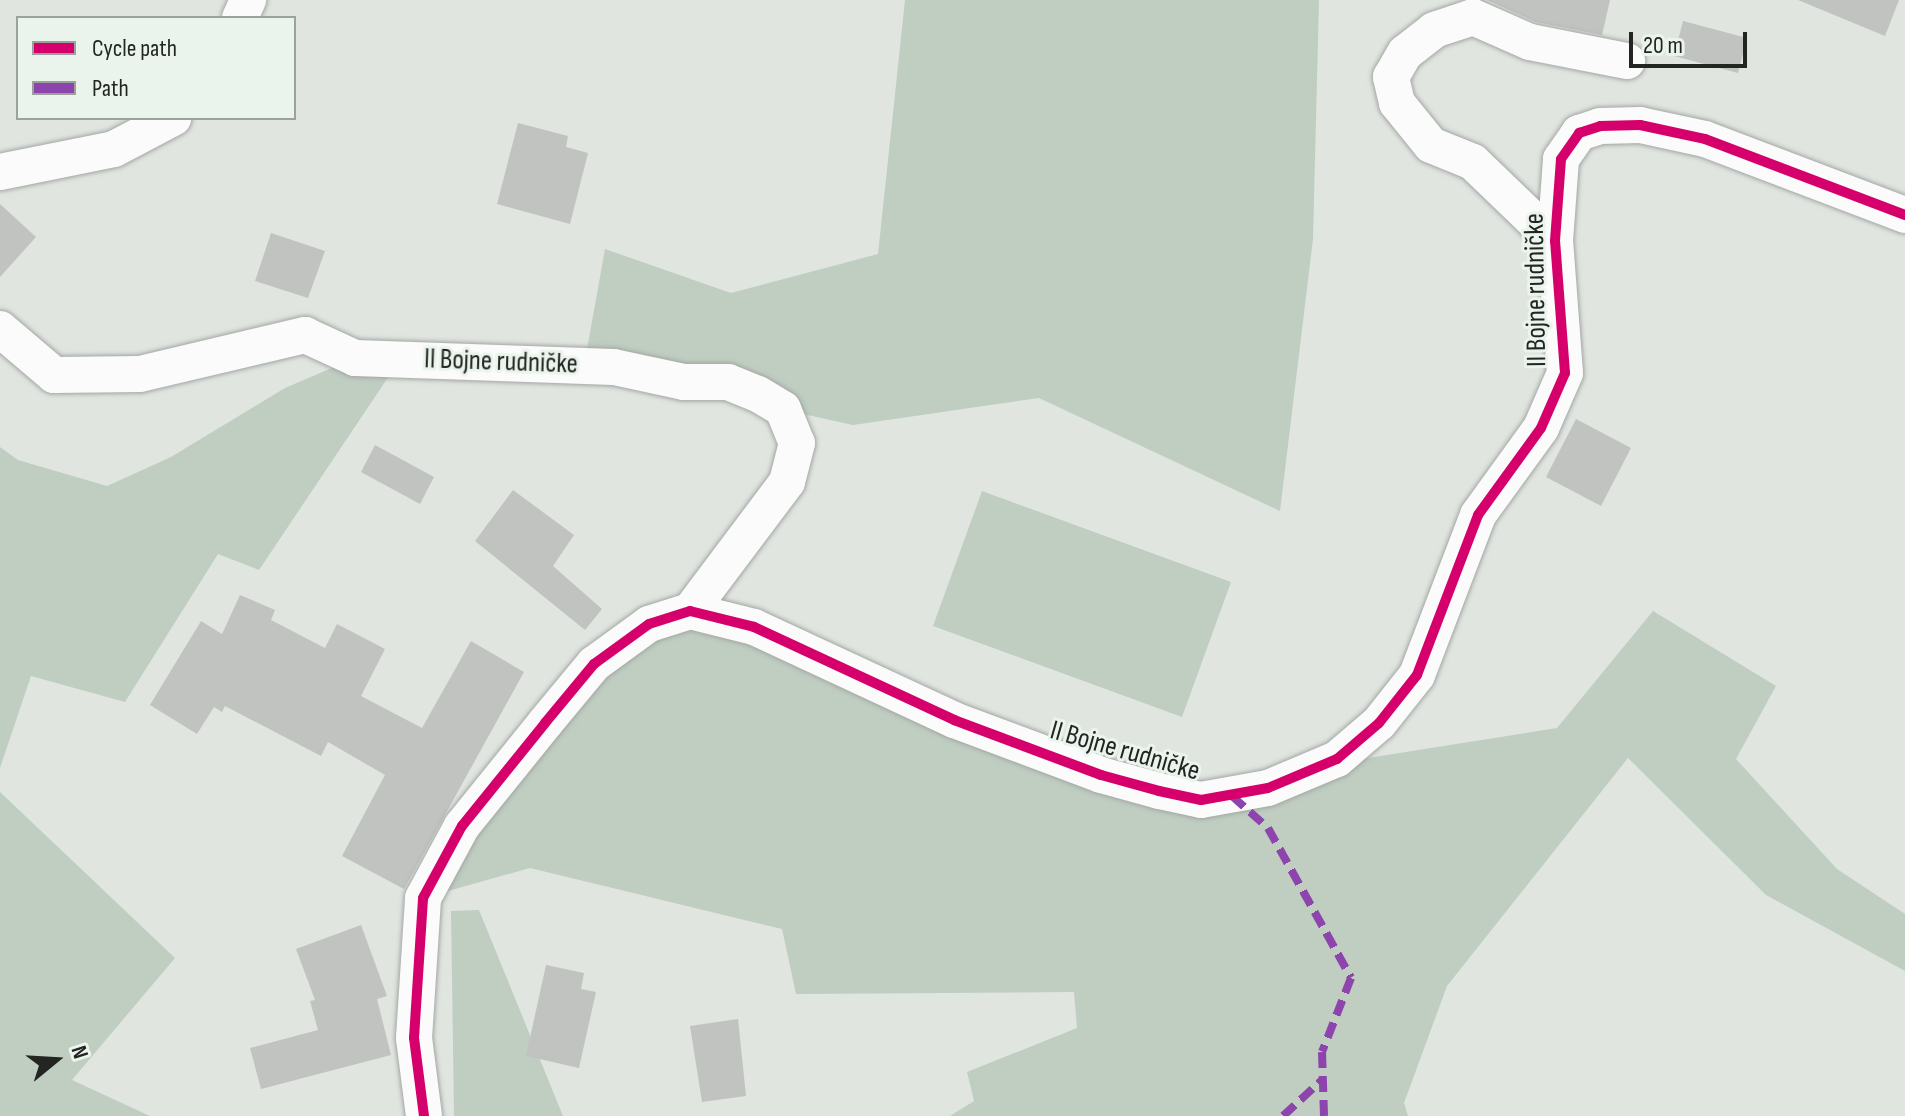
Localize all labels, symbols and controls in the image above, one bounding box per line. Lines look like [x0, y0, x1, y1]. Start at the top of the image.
legend [16, 16, 296, 120]
scale bar [1633, 16, 1751, 66]
text: 20 m [1643, 31, 1683, 60]
text: Cycle path [92, 34, 177, 63]
text: Path [92, 74, 129, 103]
street label: II Bojne rudničke [1518, 213, 1554, 367]
street label: II Bojne rudničke [424, 343, 578, 381]
street label: II Bojne rudničke [1046, 714, 1204, 788]
north arrow [16, 1020, 96, 1100]
text: N [65, 1043, 94, 1062]

